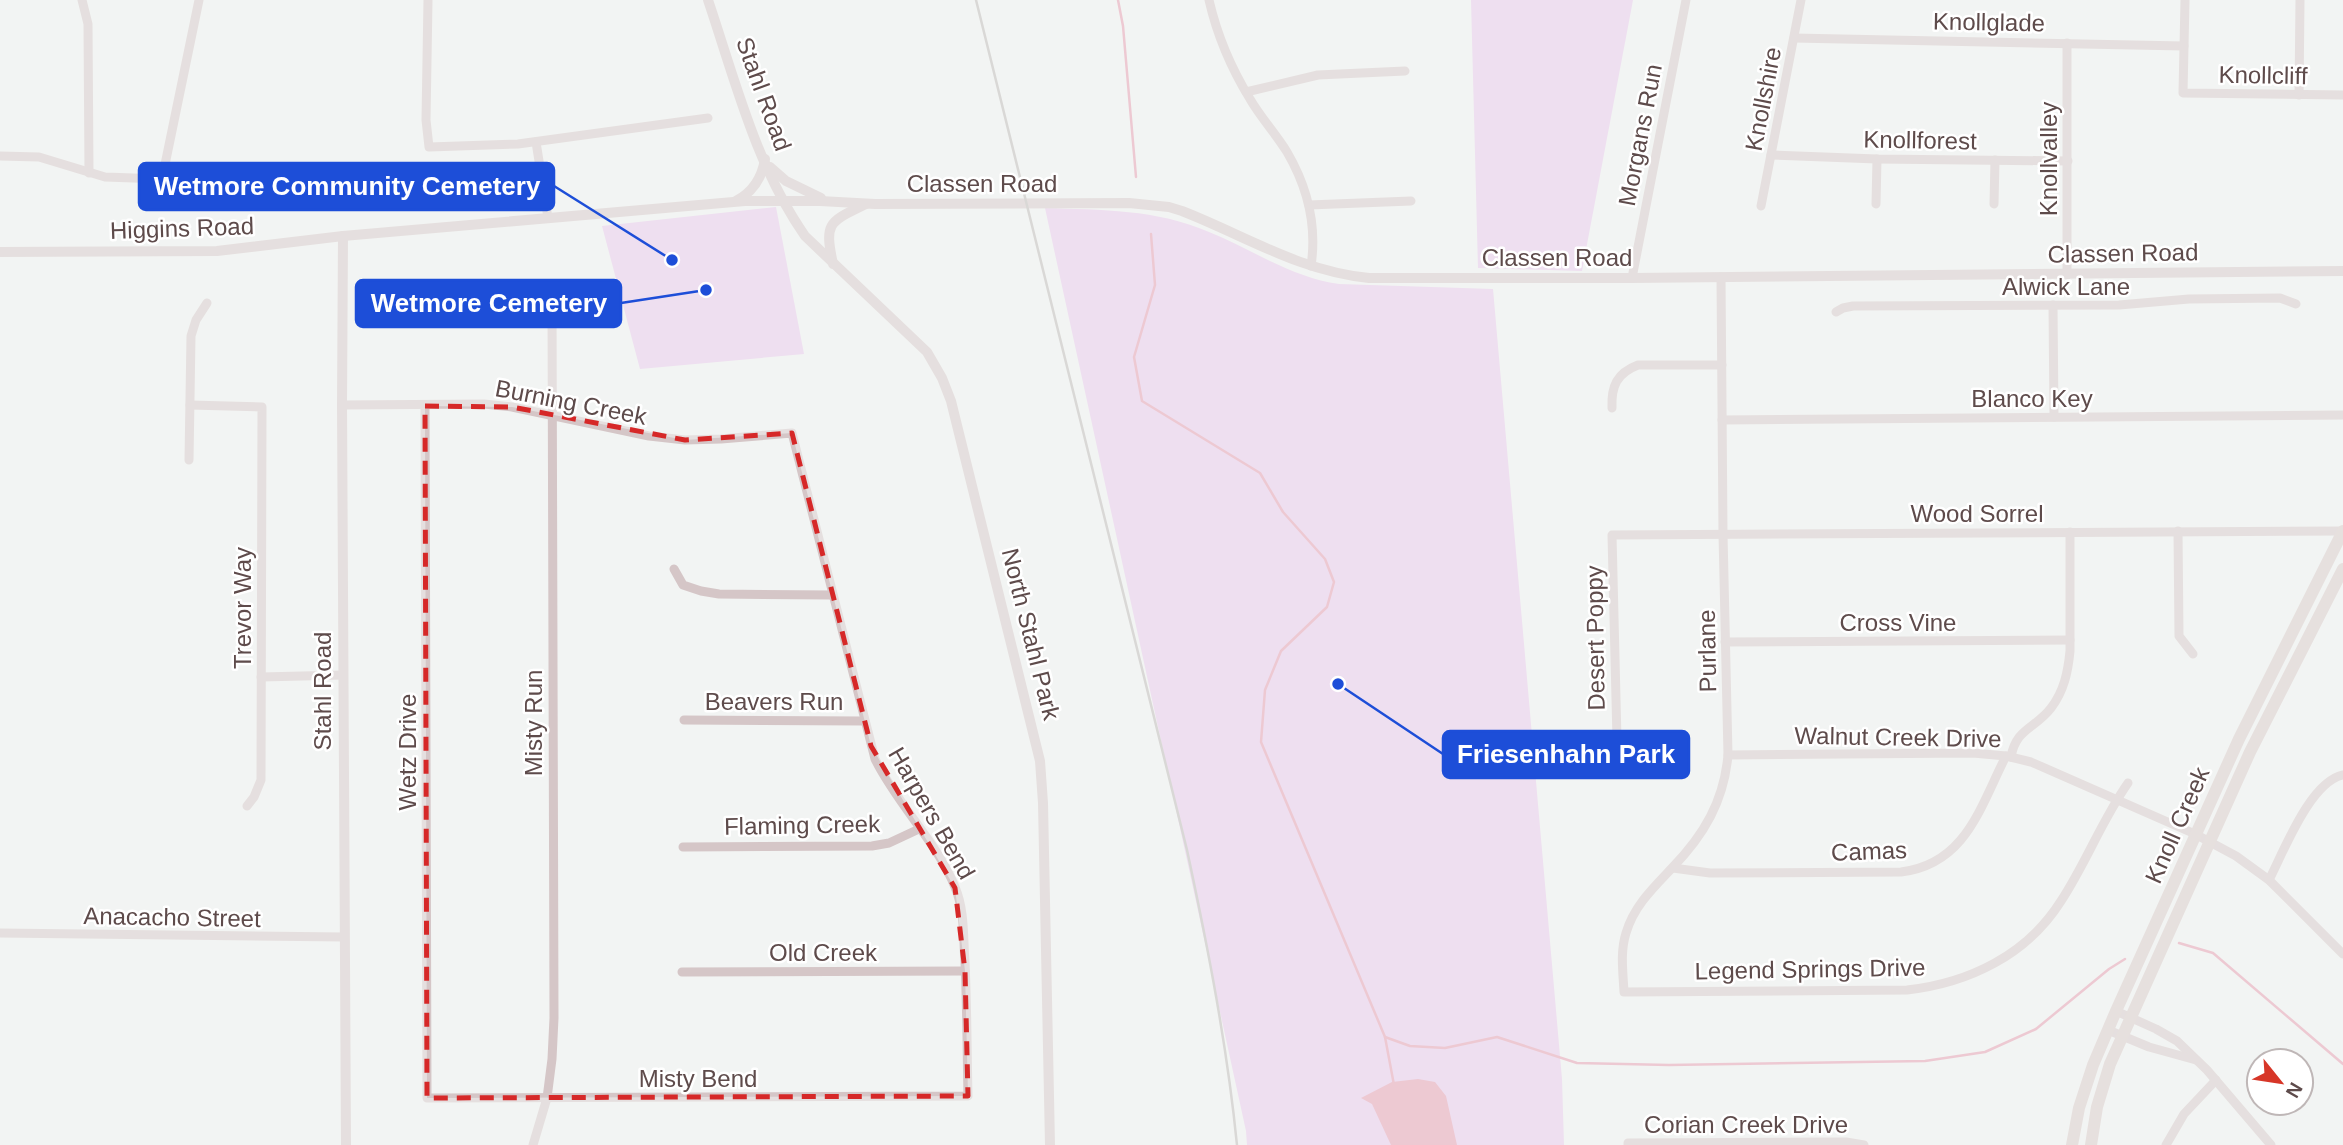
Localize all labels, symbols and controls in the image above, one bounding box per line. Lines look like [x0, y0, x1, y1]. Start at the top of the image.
street label: Knollglade [1933, 8, 2045, 36]
street label: Stahl Road [731, 34, 797, 154]
street label: Knollshire [1740, 45, 1786, 153]
street label: Knollcliff [2218, 61, 2308, 89]
street label: Morgans Run [1613, 62, 1667, 208]
street label: Knollvalley [2035, 102, 2062, 216]
street label: Knollforest [1863, 126, 1977, 154]
callout: Wetmore Community Cemetery [139, 163, 554, 210]
street label: Classen Road [907, 170, 1057, 197]
text: Wetmore Community Cemetery [154, 171, 541, 201]
street label: Higgins Road [110, 212, 254, 244]
street label: Classen Road [2047, 238, 2199, 268]
street label: Classen Road [1482, 244, 1632, 271]
street label: Alwick Lane [2002, 273, 2130, 300]
callout: Wetmore Cemetery [356, 280, 621, 327]
text: Wetmore Cemetery [371, 288, 608, 318]
street label: Burning Creek [493, 374, 650, 430]
street label: Blanco Key [1971, 385, 2093, 412]
street label: Wood Sorrel [1911, 500, 2043, 527]
street label: North Stahl Park [997, 545, 1066, 724]
street label: Trevor Way [229, 547, 256, 669]
street label: Desert Poppy [1580, 565, 1610, 711]
street label: Purlane [1693, 609, 1721, 693]
street label: Cross Vine [1840, 609, 1956, 636]
street label: Stahl Road [309, 632, 336, 750]
street label: Misty Run [520, 670, 547, 776]
street label: Beavers Run [705, 688, 843, 715]
street label: Wetz Drive [394, 694, 421, 810]
street label: Walnut Creek Drive [1794, 722, 2002, 752]
callout: Friesenhahn Park [1443, 731, 1689, 778]
text: Friesenhahn Park [1457, 739, 1676, 769]
street label: Harpers Bend [883, 742, 981, 884]
street label: Knoll Creek [2139, 762, 2215, 887]
street label: Flaming Creek [724, 810, 881, 840]
street label: Camas [1831, 836, 1907, 866]
street label: Anacacho Street [83, 902, 261, 932]
street label: Old Creek [769, 939, 878, 966]
street label: Legend Springs Drive [1694, 953, 1926, 985]
north arrow [2245, 1047, 2315, 1117]
street label: Misty Bend [639, 1065, 757, 1092]
text: N [2282, 1079, 2307, 1101]
street label: Corian Creek Drive [1644, 1111, 1848, 1138]

